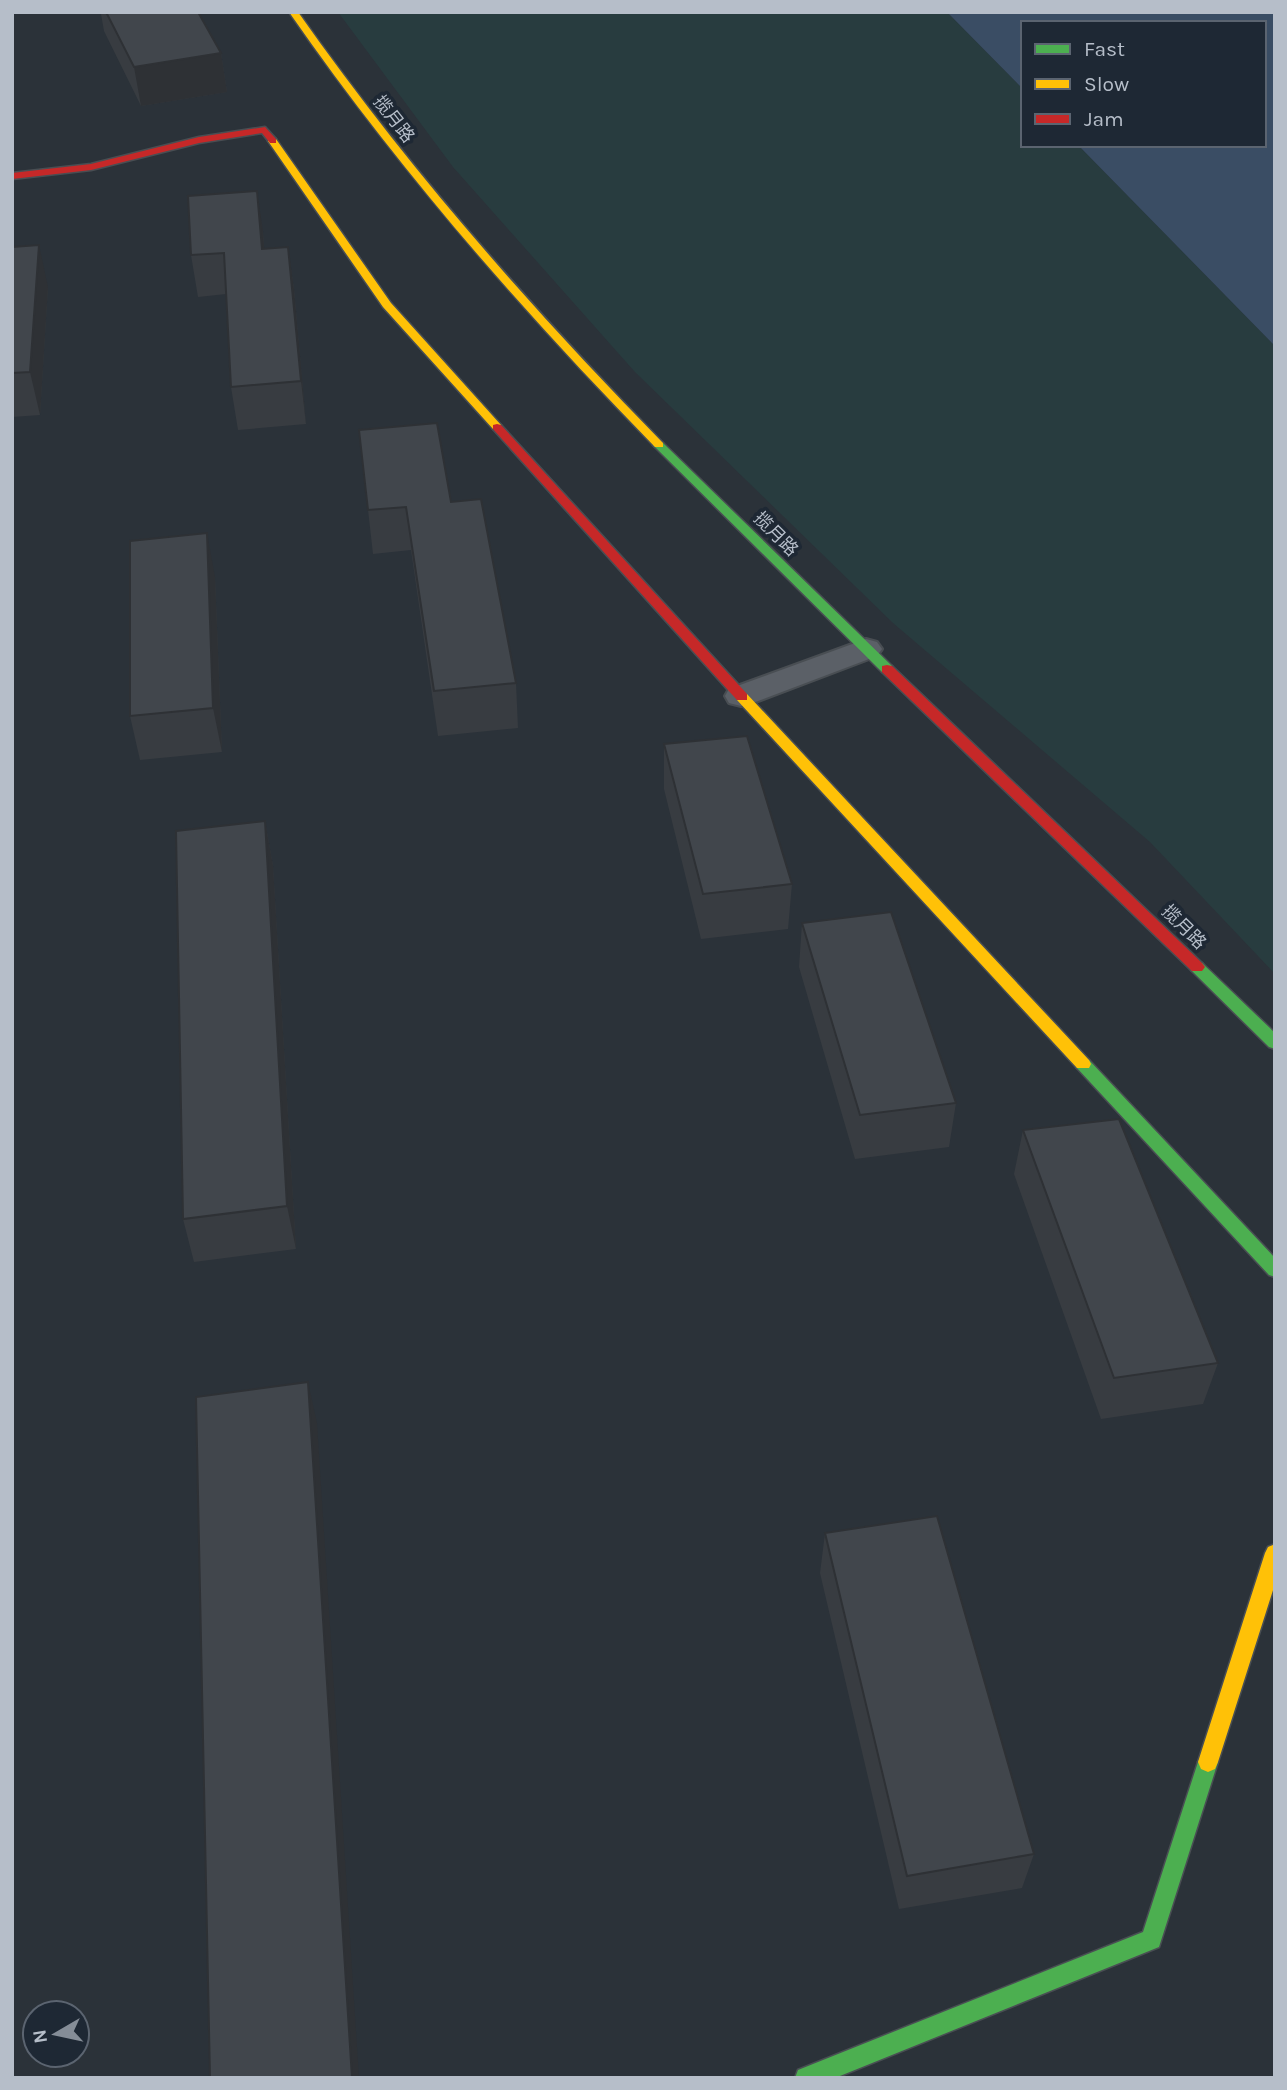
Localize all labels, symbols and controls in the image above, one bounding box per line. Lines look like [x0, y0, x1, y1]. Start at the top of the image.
legend [1021, 21, 1266, 147]
text: Fast [1084, 37, 1125, 61]
text: Slow [1084, 72, 1129, 96]
street label: 揽月路 [369, 91, 419, 147]
text: Jam [1084, 107, 1124, 131]
street label: 揽月路 [749, 507, 803, 561]
street label: 揽月路 [1157, 900, 1211, 954]
north arrow [21, 1999, 91, 2069]
text: N [28, 2028, 52, 2045]

